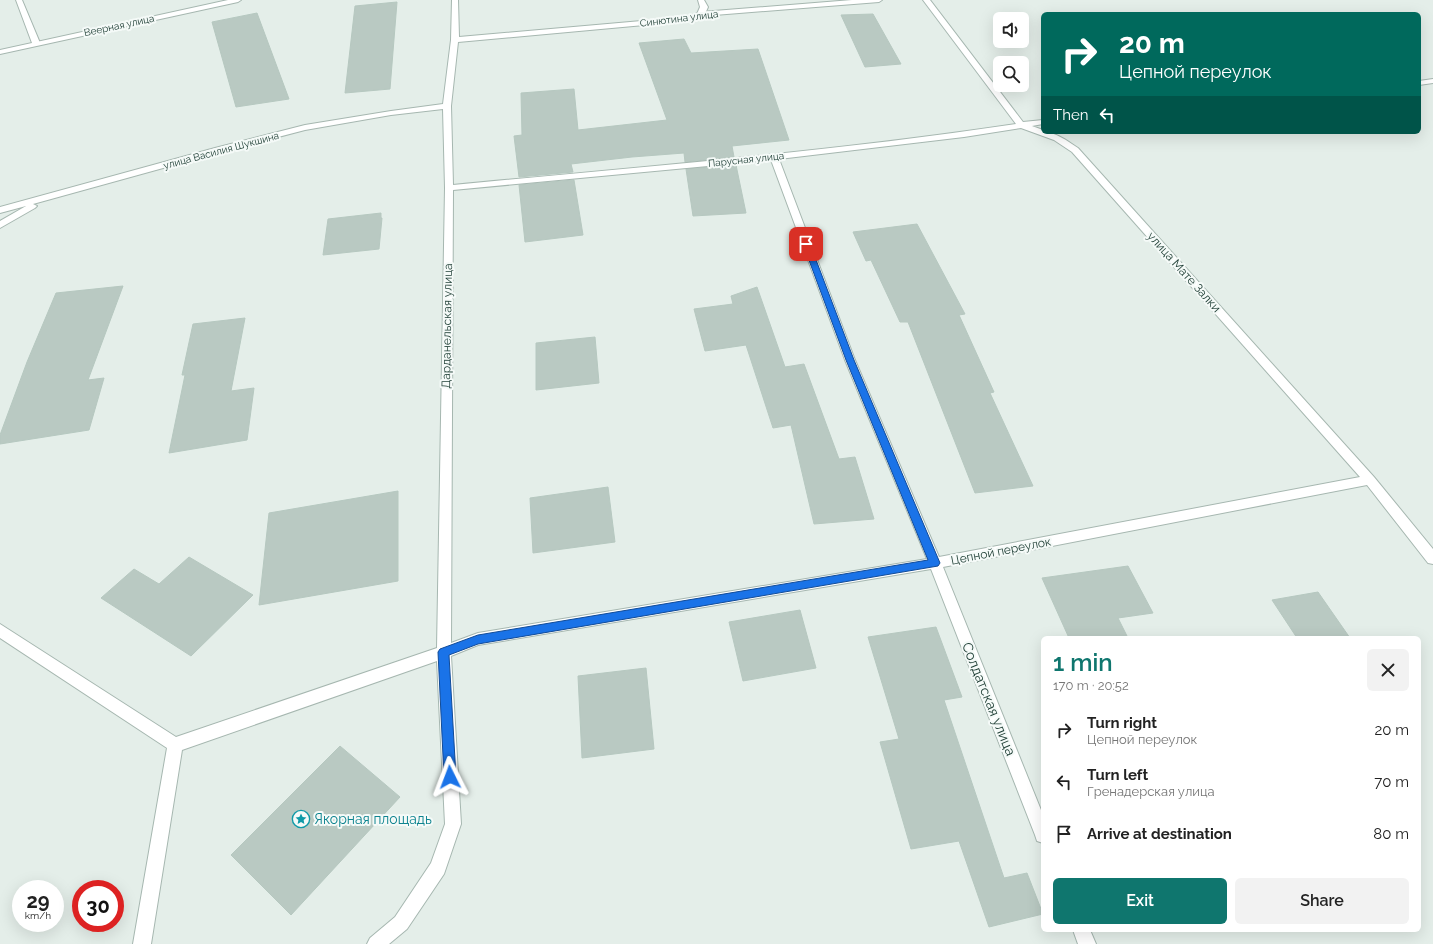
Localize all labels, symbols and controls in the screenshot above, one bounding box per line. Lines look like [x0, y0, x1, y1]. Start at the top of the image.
street label: Синютина улица [639, 8, 719, 29]
map controls [993, 12, 1029, 92]
button: sound [993, 12, 1029, 48]
street label: Веерная улица [83, 13, 155, 38]
text: 20 m [1119, 27, 1185, 60]
icon: right [1053, 28, 1105, 80]
button: search [993, 56, 1029, 92]
text: Цепной переулок [1119, 61, 1272, 82]
icon: left [1096, 104, 1118, 126]
text: Then [1053, 106, 1088, 124]
street label: улица Василия Шукшина [162, 130, 280, 171]
street label: Парусная улица [708, 150, 785, 169]
pin [789, 227, 823, 261]
street label: улица Мате Залки [1144, 229, 1224, 315]
icon: arrive [795, 233, 817, 255]
street label: Дарданельская улица [439, 263, 455, 389]
street label: Цепной переулок [950, 534, 1052, 568]
street label: Солдатская улица [959, 640, 1019, 758]
text: 1 min [1053, 648, 1113, 677]
button: close [1367, 649, 1409, 691]
text: 170 m · 20:52 [1053, 678, 1129, 693]
text: Turn right [1087, 714, 1157, 732]
icon: right [1053, 719, 1075, 741]
text: 20 m [1374, 721, 1409, 739]
text: Цепной переулок [1087, 732, 1197, 747]
position arrow [429, 756, 471, 798]
text: Turn left [1087, 766, 1148, 784]
icon: left [1053, 771, 1075, 793]
text: 70 m [1374, 773, 1409, 791]
text: Гренадерская улица [1087, 784, 1215, 799]
place icon: Якорная площадь [291, 809, 311, 829]
place label: Якорная площадь [314, 811, 432, 827]
icon: arrive [1053, 823, 1075, 845]
text: Arrive at destination [1087, 825, 1232, 843]
text: 80 m [1373, 825, 1409, 843]
button: Exit [1053, 878, 1227, 924]
button: Share [1235, 878, 1409, 924]
speed limit sign: 30 [72, 880, 124, 932]
text: 29 [26, 889, 50, 913]
text: km/h [25, 910, 51, 921]

